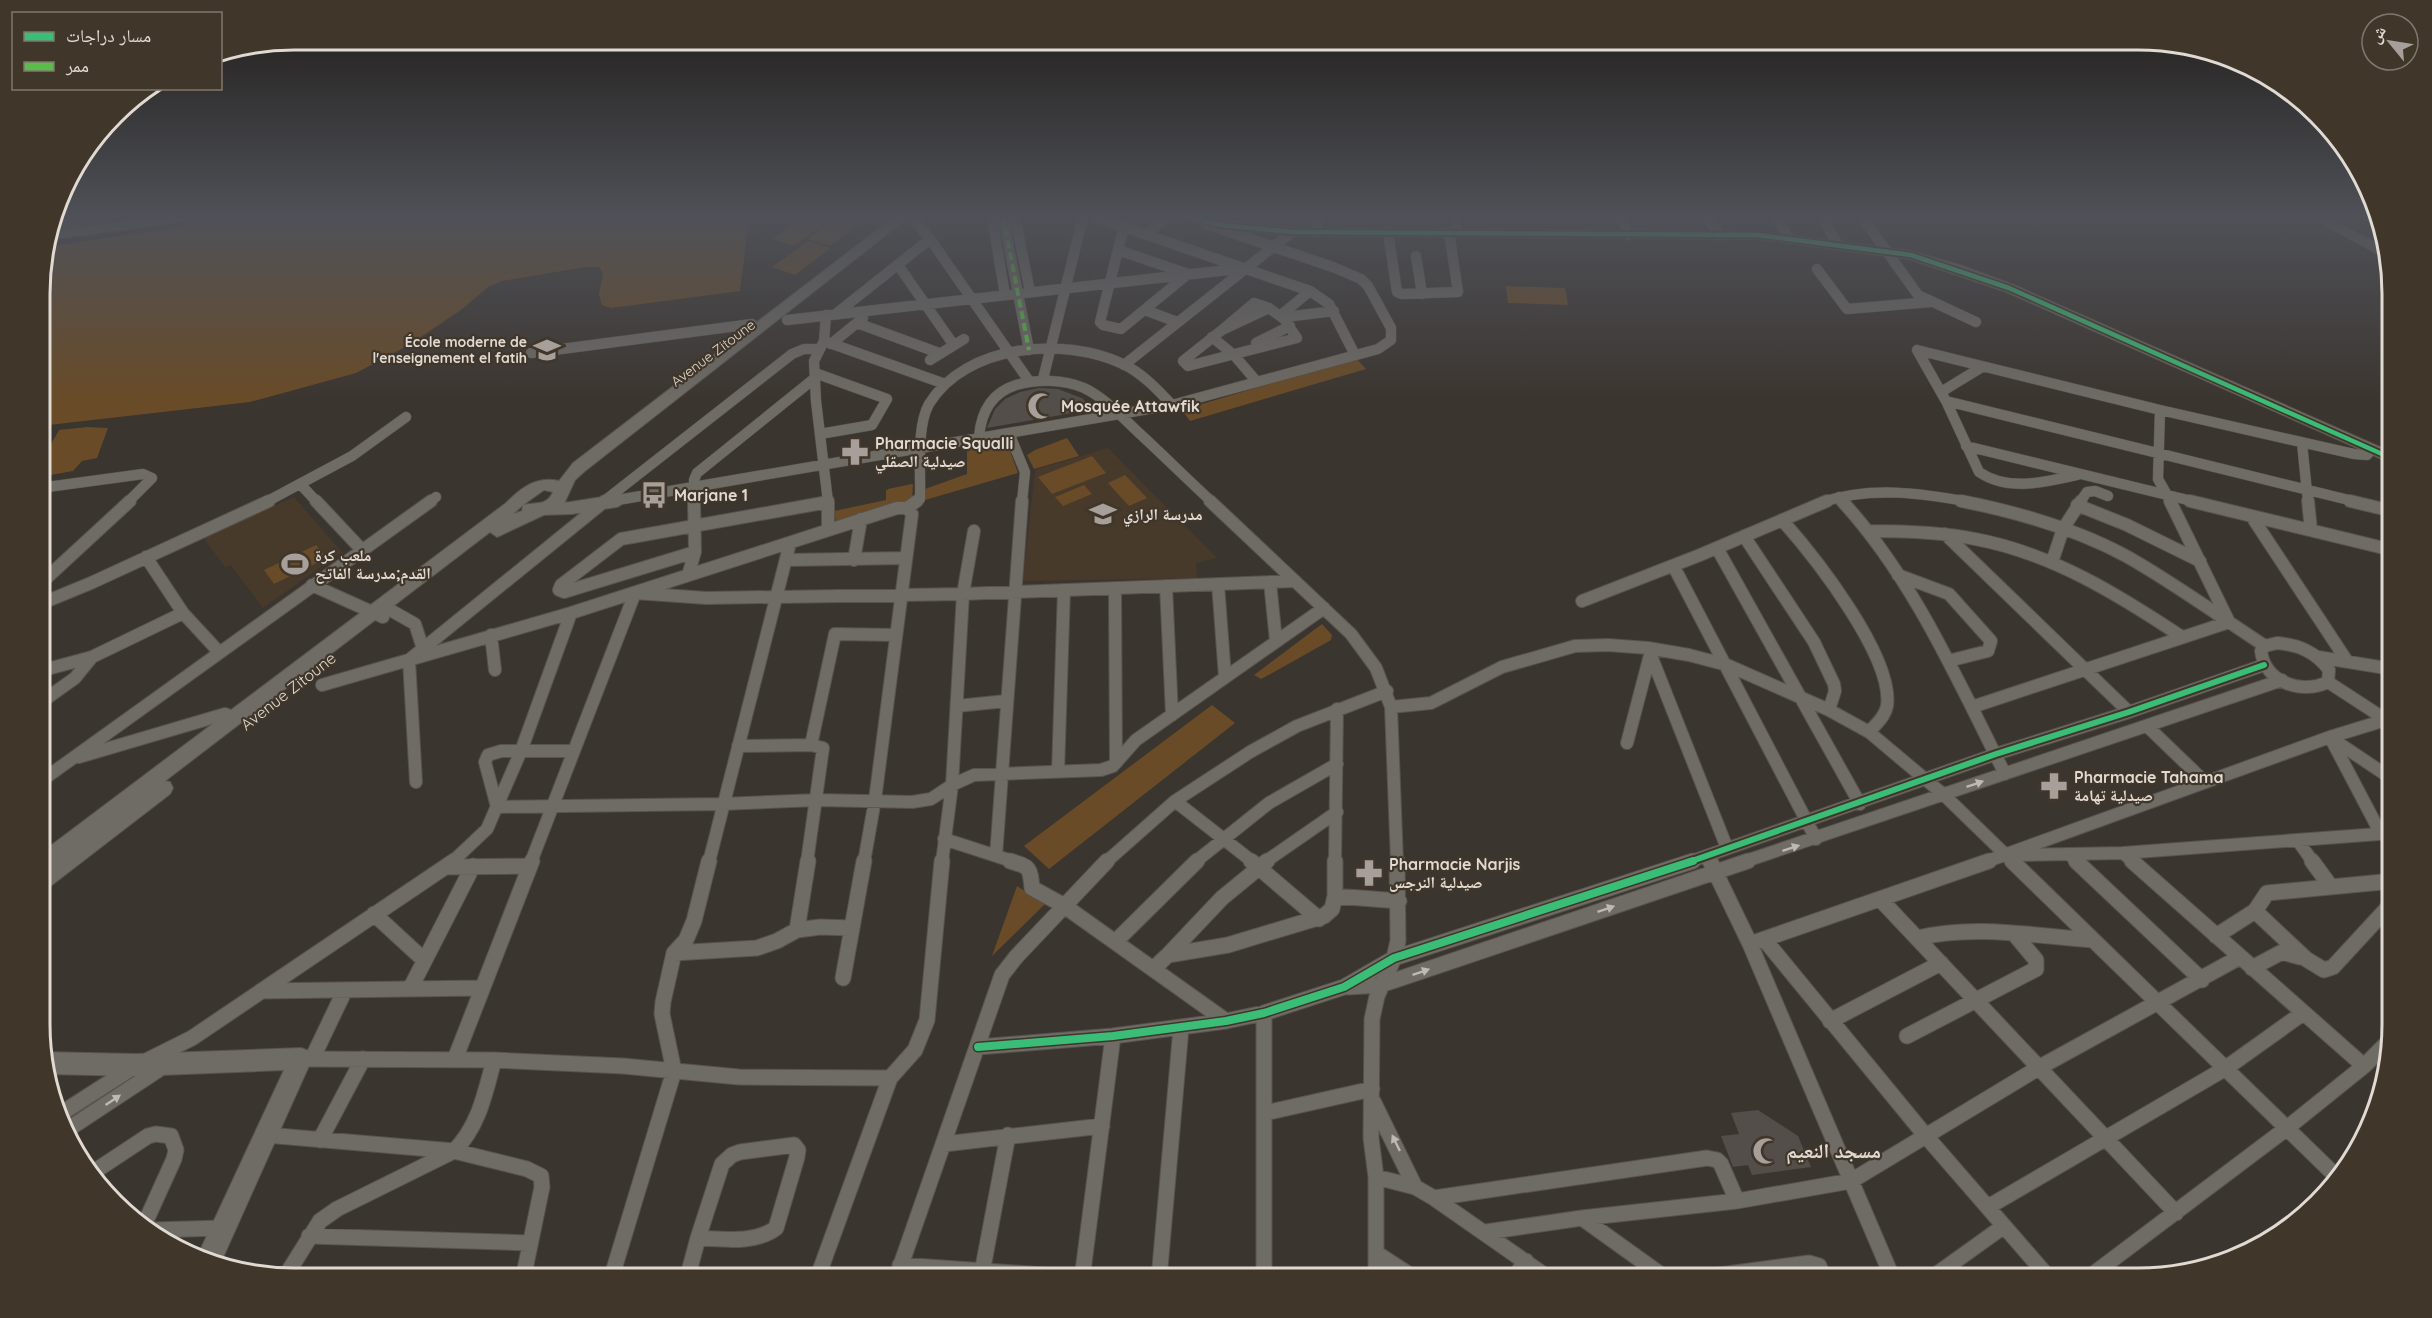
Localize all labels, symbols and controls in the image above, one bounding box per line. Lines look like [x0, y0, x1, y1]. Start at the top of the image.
legend [12, 12, 222, 90]
north arrow [2360, 12, 2420, 72]
text: ش [2364, 22, 2390, 47]
text: مسار دراجات [66, 24, 151, 47]
text: ممر [65, 54, 89, 77]
street label: Avenue Zitoune [667, 315, 759, 391]
place label: École moderne de l'enseignement el fatih [373, 333, 527, 367]
school or university icon: École moderne de l'enseignement el fatih [532, 335, 562, 365]
mosque icon: Mosquée Attawfik [1026, 391, 1056, 421]
place label: Mosquée Attawfik [1061, 396, 1200, 416]
place label: Pharmacie Squalli صيدلية الصقلي [875, 433, 1013, 474]
pharmacy icon: Pharmacie Squalli صيدلية الصقلي [840, 437, 870, 467]
bus stop icon: Marjane 1 [639, 480, 669, 510]
place label: Marjane 1 [674, 485, 748, 505]
school or university icon: مدرسة الرازي [1088, 499, 1118, 529]
place label: مدرسة الرازي [1123, 504, 1203, 527]
place label: ملعب كرة القدم;مدرسة الفاتح [315, 545, 431, 585]
sports icon: ملعب كرة القدم;مدرسة الفاتح [280, 549, 310, 579]
street label: Avenue Zitoune [236, 648, 340, 734]
place label: Pharmacie Tahama صيدلية تهامة [2074, 767, 2224, 805]
pharmacy icon: Pharmacie Tahama صيدلية تهامة [2039, 771, 2069, 801]
one-way arrow [1966, 779, 1984, 789]
one-way arrow [1782, 842, 1800, 852]
place label: Pharmacie Narjis صيدلية النرجس [1389, 854, 1521, 892]
pharmacy icon: Pharmacie Narjis صيدلية النرجس [1354, 858, 1384, 888]
one-way arrow [1597, 904, 1615, 914]
one-way arrow [1412, 966, 1430, 976]
one-way arrow [104, 1094, 121, 1105]
one-way arrow [1391, 1134, 1400, 1151]
mosque icon: مسجد النعيم [1751, 1136, 1781, 1166]
place label: مسجد النعيم [1786, 1138, 1881, 1165]

